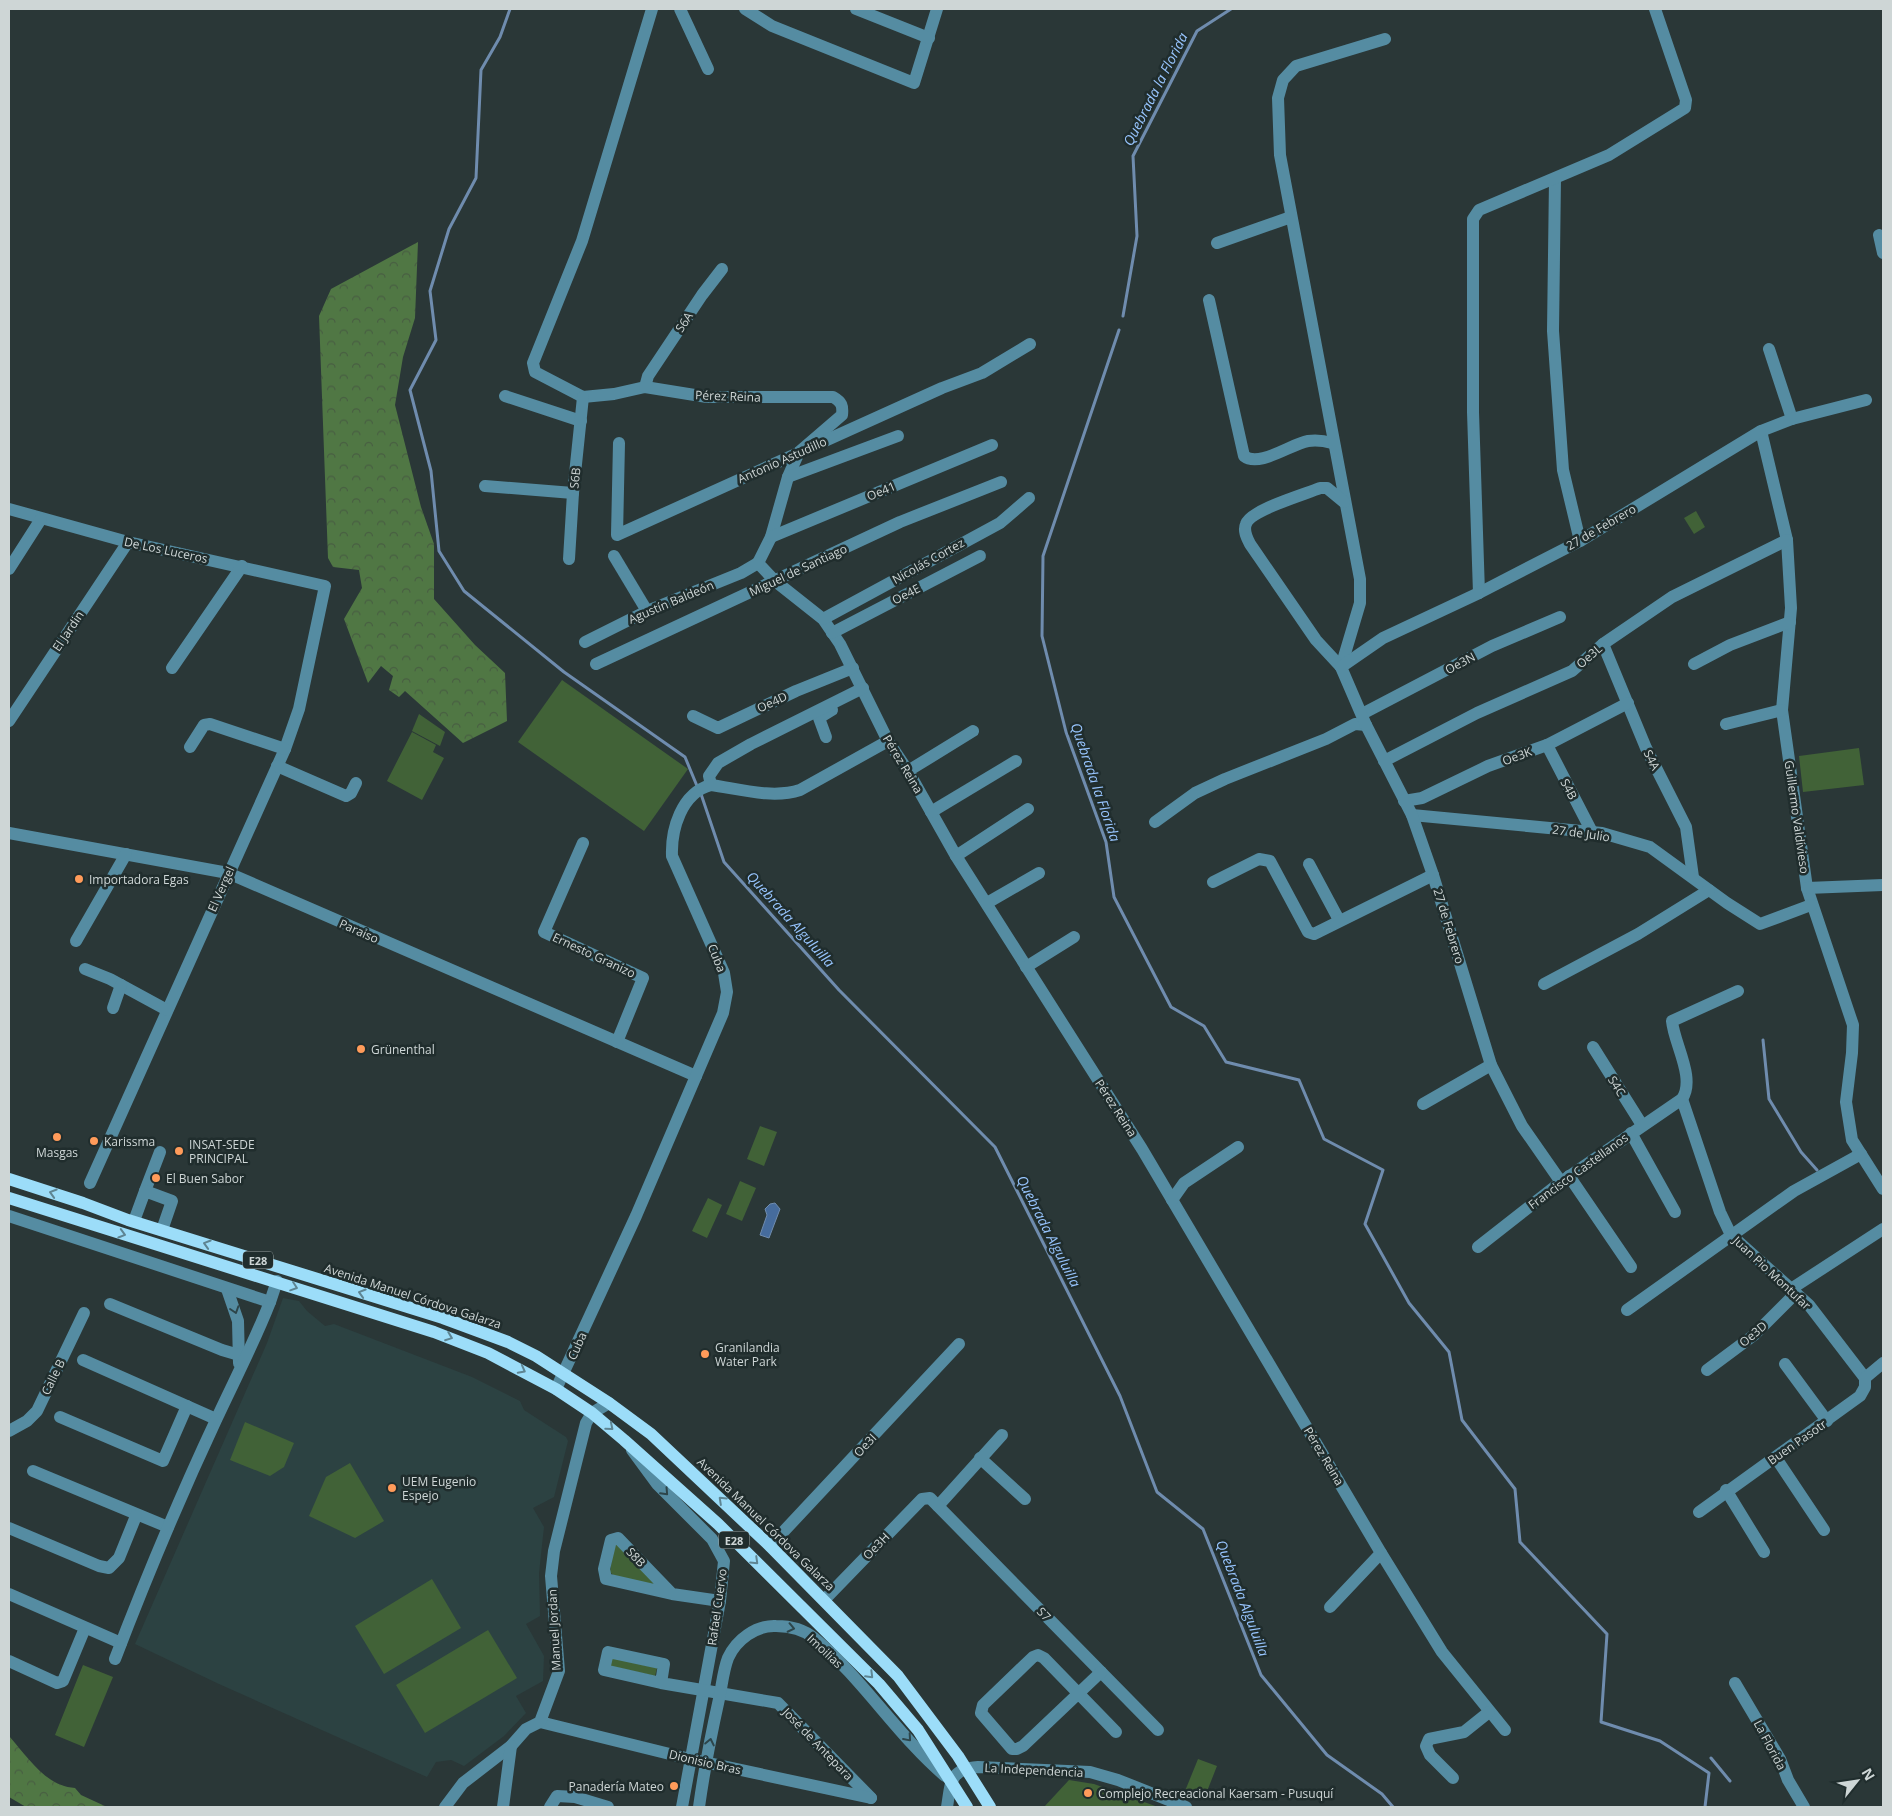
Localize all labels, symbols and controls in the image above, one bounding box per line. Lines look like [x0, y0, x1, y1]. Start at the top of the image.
water label: Quebrada la Florida [1118, 29, 1192, 149]
street label: S6A [671, 308, 697, 335]
street label: Pérez Reina [695, 386, 761, 406]
street label: Antonio Astudillo [735, 433, 829, 487]
street label: S6B [565, 466, 585, 489]
street label: Oe41 [864, 477, 898, 505]
street label: 27 de Febrero [1563, 500, 1639, 554]
street label: De Los Luceros [123, 533, 210, 567]
street label: Nicolás Cortez [889, 534, 967, 588]
street label: Miguel de Santiago [746, 540, 850, 600]
street label: Agustín Baldeón [626, 576, 716, 628]
street label: Oe4E [889, 580, 923, 608]
street label: El Jardin [48, 607, 88, 655]
street label: Oe3L [1572, 640, 1606, 672]
street label: Oe3N [1442, 648, 1478, 678]
street label: Oe4D [754, 688, 790, 716]
water label: Quebrada la Florida [1067, 720, 1125, 844]
street label: Pérez Reina [879, 732, 927, 796]
street label: Oe3K [1500, 743, 1535, 769]
street label: S4A [1640, 747, 1664, 774]
street label: Guillermo Valdivieso [1781, 759, 1813, 875]
street label: S4B [1557, 776, 1582, 803]
street label: 27 de Julio [1551, 821, 1611, 845]
street label: El Vergel [203, 864, 239, 914]
water label: Quebrada Alguluilla [743, 867, 839, 971]
place label: Importadora Egas [89, 871, 189, 888]
marker: Importadora Egas [73, 873, 85, 885]
street label: 27 de Febrero [1429, 886, 1469, 966]
street label: Paraiso [337, 915, 381, 947]
street label: Ernesto Granizo [550, 928, 638, 982]
street label: Cuba [704, 941, 730, 975]
place label: Grünenthal [371, 1041, 435, 1058]
marker: Grünenthal [355, 1043, 367, 1055]
street label: S4C [1604, 1073, 1630, 1100]
street label: Pérez Reina [1091, 1076, 1141, 1140]
street label: Francisco Castellanos [1525, 1129, 1632, 1213]
marker: Masgas [51, 1131, 63, 1143]
place label: Karissma [104, 1133, 155, 1150]
marker: Karissma [88, 1135, 100, 1147]
place label: INSAT-SEDE PRINCIPAL [189, 1136, 255, 1167]
place label: Masgas [36, 1144, 78, 1161]
marker: INSAT-SEDE PRINCIPAL [173, 1145, 185, 1157]
place label: El Buen Sabor [166, 1170, 244, 1187]
marker: El Buen Sabor [150, 1172, 162, 1184]
water label: Quebrada Alguluilla [1013, 1172, 1085, 1290]
one-way arrow [49, 1189, 57, 1199]
one-way arrow [118, 1229, 126, 1239]
street label: Juan Pio Montufar [1729, 1232, 1815, 1314]
one-way arrow [203, 1240, 212, 1250]
road number: E28 [243, 1252, 273, 1268]
street label: Avenida Manuel Córdova Galarza [322, 1259, 504, 1333]
one-way arrow [290, 1281, 298, 1291]
one-way arrow [358, 1288, 367, 1298]
one-way arrow [229, 1306, 239, 1314]
street label: Oe3D [1735, 1317, 1771, 1351]
street label: Cuba [563, 1329, 591, 1363]
one-way arrow [444, 1331, 453, 1342]
place label: Granilandia Water Park [715, 1339, 780, 1370]
marker: Granilandia Water Park [699, 1348, 711, 1360]
street label: Calle B [37, 1356, 69, 1398]
one-way arrow [517, 1364, 526, 1374]
street label: Buen Pasotr [1764, 1415, 1830, 1469]
one-way arrow [604, 1421, 613, 1430]
street label: Pérez Reina [1300, 1424, 1348, 1488]
street label: Oe3I [850, 1430, 880, 1460]
street label: Avenida Manuel Córdova Galarza [693, 1454, 839, 1594]
place label: UEM Eugenio Espejo [402, 1473, 476, 1504]
marker: UEM Eugenio Espejo [386, 1482, 398, 1494]
one-way arrow [659, 1487, 668, 1496]
one-way arrow [719, 1497, 728, 1506]
street label: Oe3H [859, 1529, 893, 1563]
road number: E28 [719, 1532, 749, 1548]
water label: Quebrada Alguluilla [1212, 1537, 1274, 1659]
street label: S8B [623, 1543, 650, 1571]
one-way arrow [749, 1555, 758, 1564]
street label: Rafael Cuervo [703, 1567, 731, 1647]
street label: Manuel Jordan [543, 1589, 565, 1671]
street label: S7 [1033, 1603, 1055, 1625]
one-way arrow [787, 1622, 796, 1632]
street label: Imoilias [803, 1630, 847, 1672]
one-way arrow [864, 1670, 873, 1679]
street label: José de Antepara [778, 1703, 857, 1784]
street label: La Florida [1750, 1717, 1790, 1773]
one-way arrow [902, 1733, 911, 1742]
one-way arrow [704, 1738, 715, 1746]
street label: Dionisio Bras [667, 1745, 743, 1779]
north arrow [1832, 1756, 1882, 1806]
street label: La Independencia [984, 1759, 1084, 1781]
text: N [1858, 1765, 1880, 1784]
place label: Panadería Mateo [569, 1778, 664, 1795]
marker: Panadería Mateo [668, 1780, 680, 1792]
place label: Complejo Recreacional Kaersam - Pusuquí [1098, 1785, 1334, 1802]
marker: Complejo Recreacional Kaersam - Pusuquí [1082, 1787, 1094, 1799]

